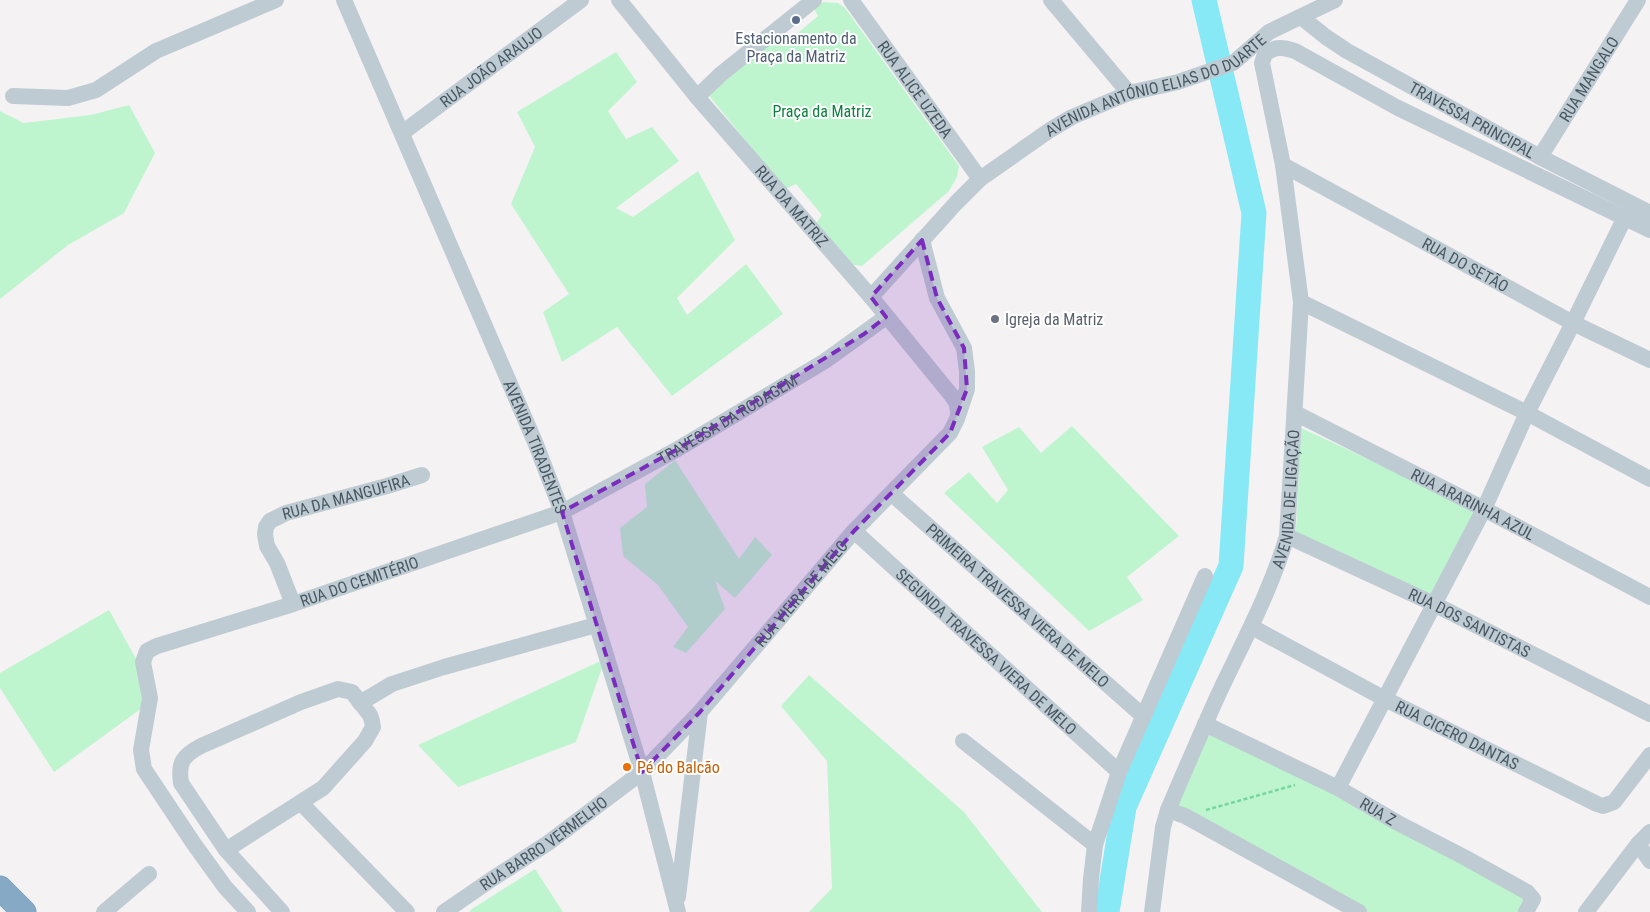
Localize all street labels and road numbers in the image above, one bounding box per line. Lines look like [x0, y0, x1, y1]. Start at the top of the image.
street label: RUA JOÃO ARAUJO [436, 22, 546, 111]
street label: AVENIDA ANTÓNIO ELIAS DO DUARTE [1042, 30, 1270, 140]
street label: RUA MANGALO [1555, 33, 1622, 125]
street label: RUA ALICE UZEDA [874, 37, 957, 142]
street label: TRAVESSA PRINCIPAL [1406, 77, 1539, 162]
street label: RUA DA MATRIZ [751, 161, 832, 251]
street label: RUA DO SETÃO [1419, 233, 1512, 296]
street label: TRAVESSA DA RODAGEM [654, 370, 801, 468]
street label: AVENIDA TIRADENTES [500, 377, 571, 516]
street label: AVENIDA DE LIGAÇÃO [1267, 429, 1303, 571]
street label: RUA ARARINHA AZUL [1408, 464, 1539, 544]
street label: RUA DA MANGUFIRA [280, 470, 412, 523]
street label: PRIMEIRA TRAVESSA VIERA DE MELO [922, 519, 1113, 691]
street label: RUA VIEIRA DE MELO [750, 536, 852, 650]
street label: RUA DO CEMITÉRIO [297, 552, 421, 610]
street label: SEGUNDA TRAVESSA VIERA DE MELO [892, 564, 1081, 738]
street label: RUA DOS SANTISTAS [1406, 584, 1534, 661]
street label: RUA CICERO DANTAS [1393, 696, 1522, 773]
street label: RUA BARRO VERMELHO [476, 792, 611, 894]
street label: RUA Z [1357, 793, 1400, 829]

